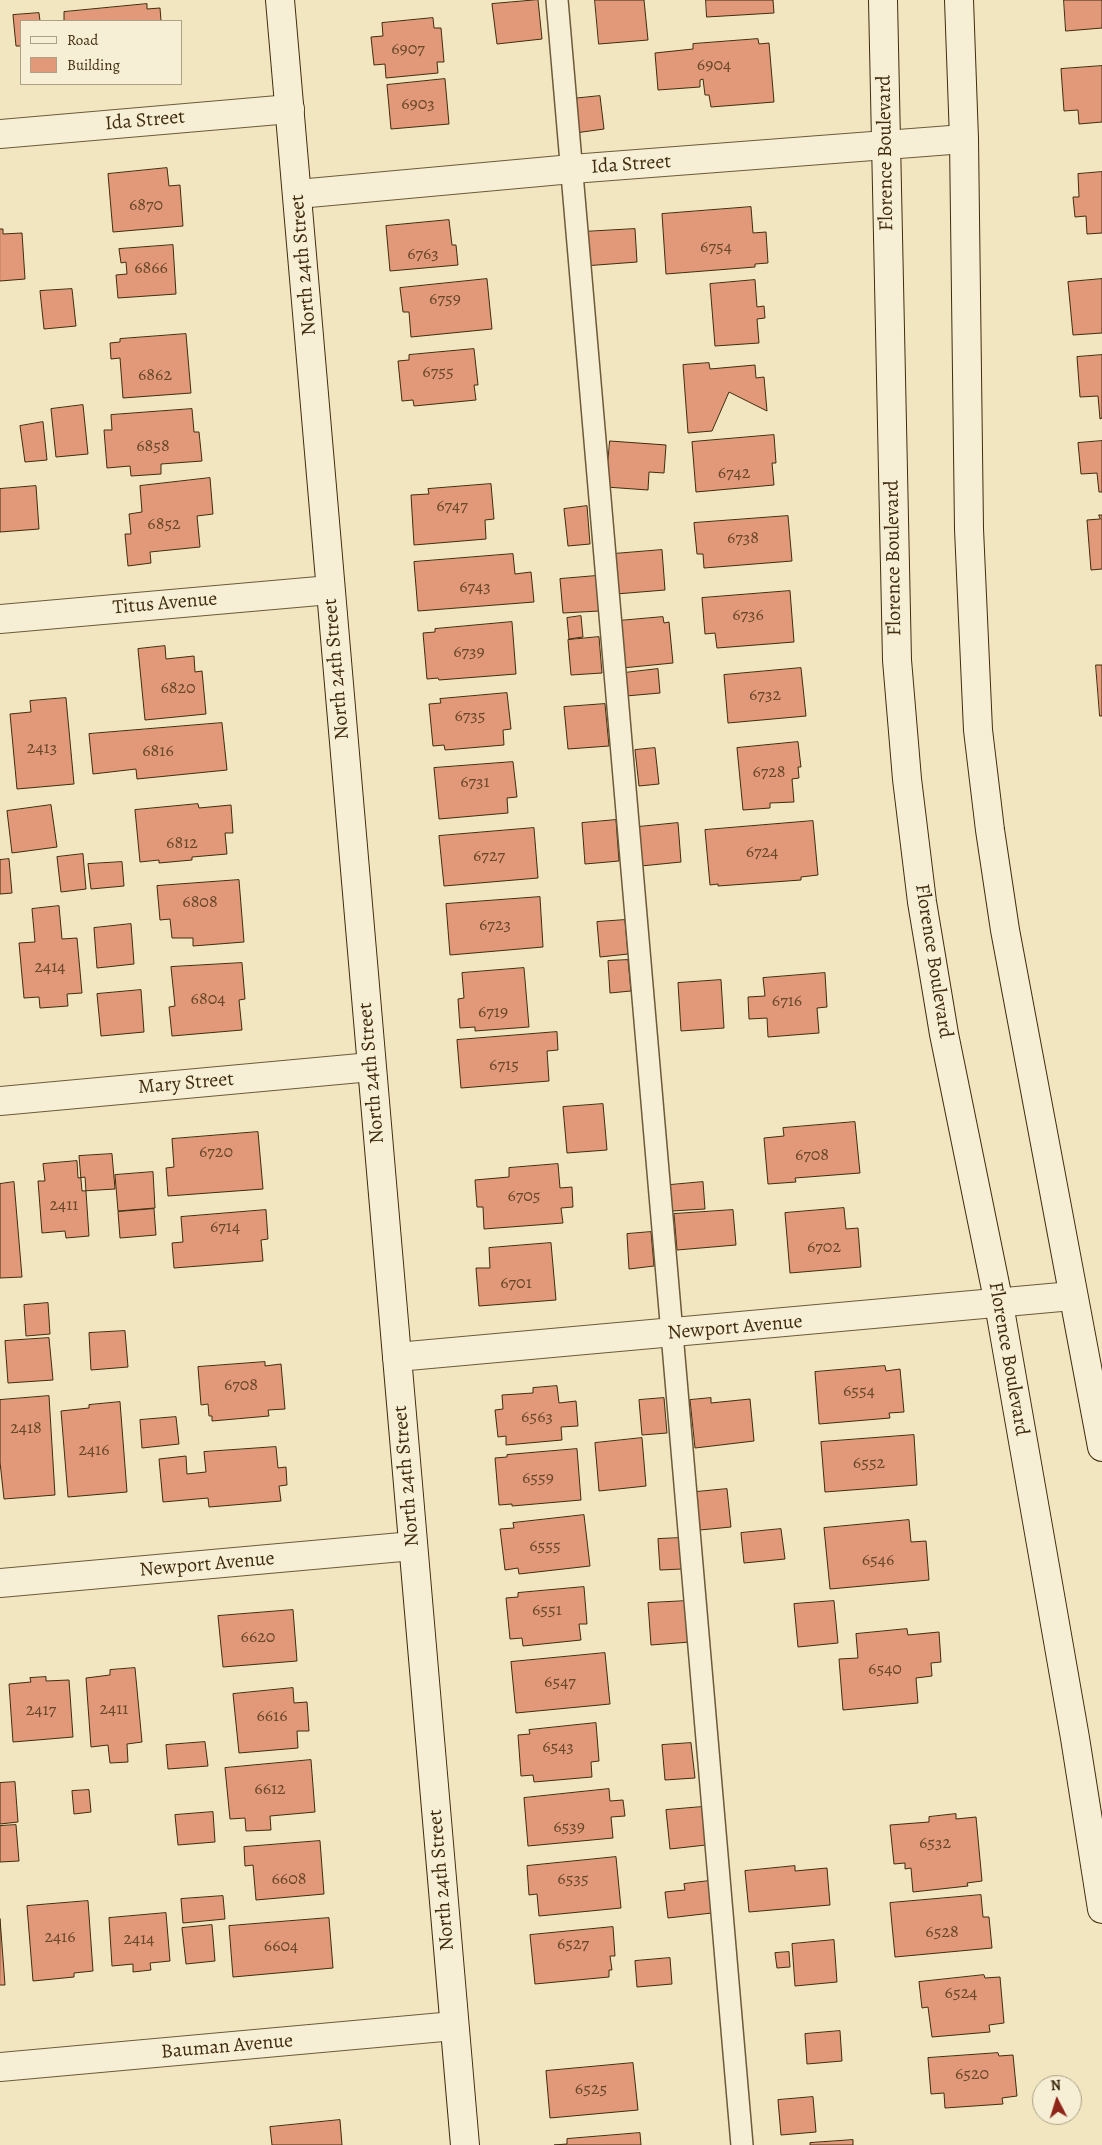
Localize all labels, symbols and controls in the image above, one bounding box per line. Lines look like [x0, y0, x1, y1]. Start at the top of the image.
legend [20, 20, 182, 85]
text: Road [67, 30, 98, 50]
house number: 6907 [391, 39, 425, 61]
text: Building [67, 55, 120, 75]
house number: 6904 [697, 55, 731, 77]
street label: Florence Boulevard [873, 75, 899, 231]
house number: 6903 [401, 94, 435, 116]
street label: Ida Street [104, 106, 186, 136]
street label: Ida Street [590, 150, 672, 180]
street label: North 24th Street [286, 193, 322, 337]
house number: 6870 [129, 195, 163, 217]
house number: 6754 [700, 237, 732, 259]
house number: 6763 [407, 244, 439, 266]
house number: 6866 [134, 258, 168, 280]
house number: 6759 [429, 289, 461, 311]
house number: 6755 [422, 362, 454, 384]
house number: 6862 [138, 365, 172, 387]
house number: 6858 [136, 436, 170, 458]
house number: 6742 [718, 463, 750, 485]
street label: Florence Boulevard [881, 480, 907, 636]
house number: 6747 [436, 496, 468, 518]
house number: 6852 [147, 514, 181, 536]
house number: 6738 [727, 528, 759, 550]
house number: 6743 [459, 577, 491, 599]
street label: Titus Avenue [112, 587, 218, 621]
street label: North 24th Street [319, 597, 355, 741]
house number: 6736 [732, 605, 764, 627]
house number: 6739 [453, 642, 485, 664]
house number: 6820 [160, 678, 196, 700]
house number: 6732 [749, 685, 781, 707]
house number: 6735 [454, 706, 486, 728]
house number: 2413 [27, 738, 57, 760]
house number: 6816 [142, 741, 174, 763]
house number: 6728 [752, 762, 786, 784]
house number: 6731 [460, 772, 490, 794]
house number: 6812 [166, 833, 198, 855]
house number: 6724 [746, 842, 778, 864]
house number: 6727 [473, 846, 505, 868]
street label: Florence Boulevard [909, 882, 957, 1040]
house number: 6808 [182, 892, 218, 914]
house number: 6723 [479, 915, 511, 937]
house number: 2414 [34, 957, 66, 979]
house number: 6804 [191, 989, 225, 1011]
house number: 6716 [772, 991, 802, 1013]
street label: North 24th Street [354, 1001, 390, 1145]
house number: 6719 [478, 1002, 508, 1024]
house number: 6715 [489, 1055, 519, 1077]
street label: Mary Street [137, 1068, 235, 1100]
house number: 6720 [199, 1142, 233, 1164]
house number: 6708 [795, 1145, 829, 1167]
house number: 6705 [507, 1186, 541, 1208]
house number: 2411 [49, 1195, 79, 1217]
house number: 6714 [210, 1217, 240, 1239]
house number: 6702 [807, 1237, 841, 1259]
house number: 6701 [500, 1273, 532, 1295]
street label: Florence Boulevard [983, 1280, 1033, 1438]
street label: Newport Avenue [667, 1310, 803, 1346]
house number: 6708 [224, 1375, 258, 1397]
house number: 6554 [843, 1381, 875, 1403]
street label: North 24th Street [389, 1404, 425, 1548]
house number: 6563 [521, 1407, 553, 1429]
house number: 2418 [10, 1418, 42, 1440]
house number: 2416 [78, 1440, 110, 1462]
house number: 6552 [853, 1453, 885, 1475]
house number: 6559 [522, 1468, 554, 1490]
house number: 6555 [529, 1536, 561, 1558]
street label: Newport Avenue [139, 1547, 275, 1583]
house number: 6546 [862, 1550, 894, 1572]
house number: 6551 [532, 1600, 562, 1622]
house number: 6620 [241, 1627, 275, 1649]
house number: 6540 [868, 1659, 902, 1681]
house number: 6547 [544, 1672, 576, 1694]
house number: 2411 [99, 1699, 129, 1721]
house number: 2417 [26, 1700, 56, 1722]
house number: 6616 [256, 1706, 288, 1728]
house number: 6543 [542, 1737, 574, 1759]
house number: 6612 [254, 1779, 286, 1801]
street label: North 24th Street [424, 1808, 460, 1952]
house number: 6539 [553, 1817, 585, 1839]
house number: 6532 [919, 1833, 951, 1855]
house number: 6608 [272, 1869, 306, 1891]
house number: 6535 [557, 1869, 589, 1891]
house number: 6528 [925, 1922, 959, 1944]
house number: 2416 [44, 1927, 76, 1949]
house number: 2414 [123, 1929, 155, 1951]
house number: 6527 [557, 1934, 589, 1956]
house number: 6604 [264, 1936, 298, 1958]
house number: 6524 [945, 1983, 977, 2005]
street label: Bauman Avenue [160, 2029, 294, 2065]
house number: 6520 [955, 2064, 989, 2086]
north arrow [1032, 2075, 1082, 2125]
text: N [1050, 2076, 1062, 2095]
house number: 6525 [575, 2079, 607, 2101]

